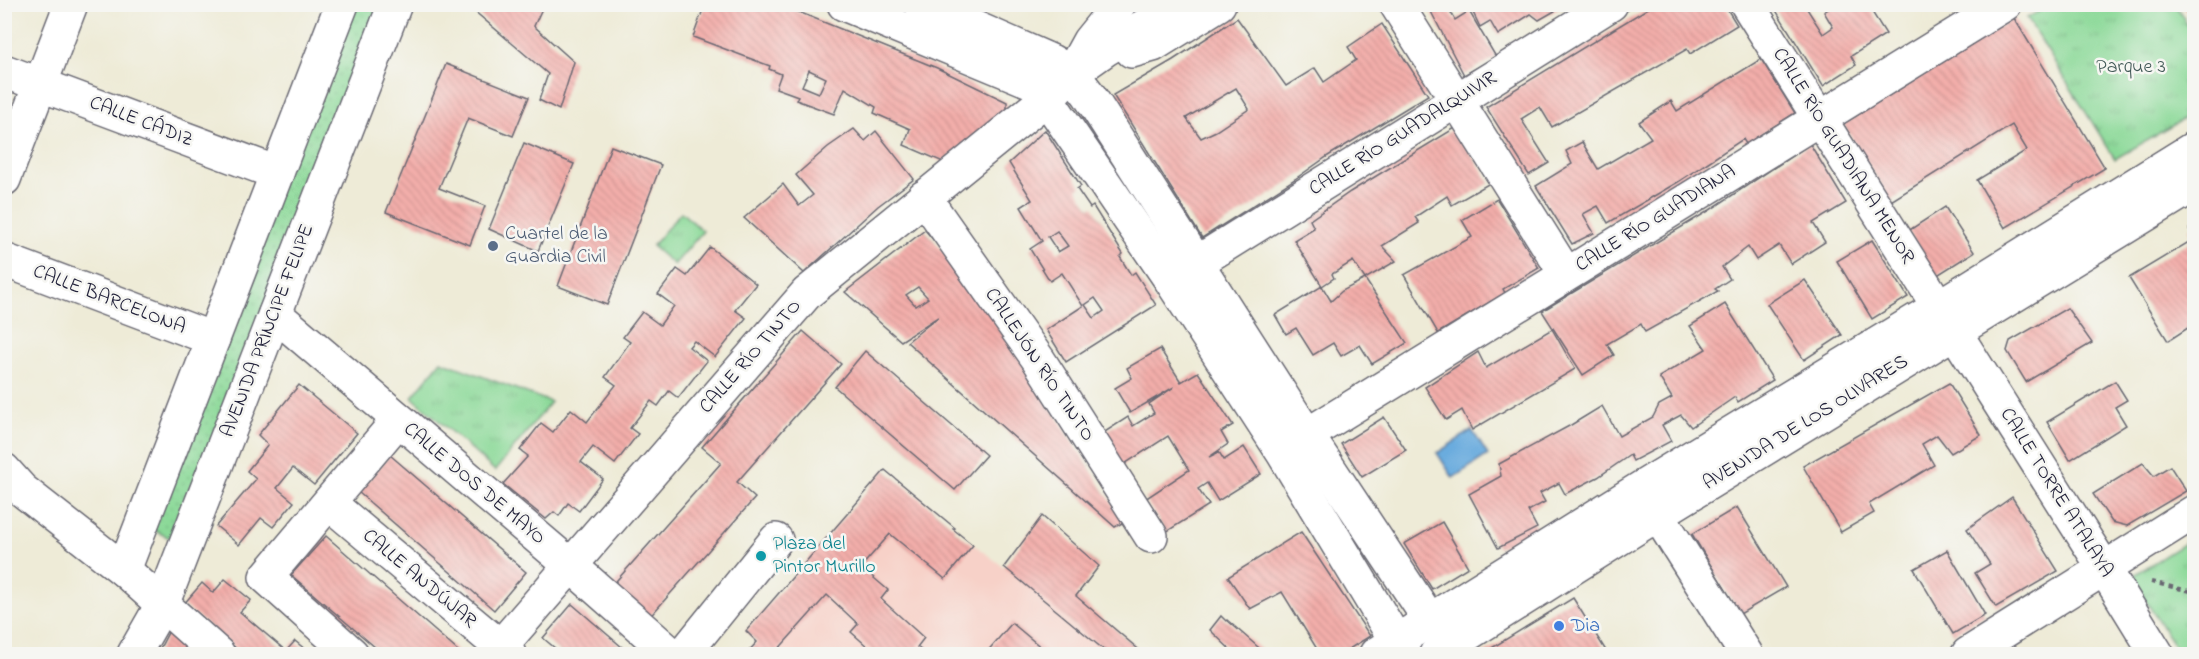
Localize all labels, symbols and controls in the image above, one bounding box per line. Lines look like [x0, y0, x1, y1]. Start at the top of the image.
street label: CALLE RÍO GUADIANA MENOR [1764, 42, 1922, 270]
park label: Parque 3 [2096, 53, 2166, 82]
street label: CALLE RÍO GUADALQUIVIR [1304, 64, 1503, 204]
street label: CALLE CÁDIZ [85, 89, 197, 155]
street label: CALLE RÍO GUADIANA [1570, 158, 1742, 280]
street label: AVENIDA PRÍNCIPE FELIPE [214, 220, 322, 442]
place label: Cuartel de la Guardia Civil [505, 220, 608, 272]
marker: Cuartel de la Guardia Civil [486, 239, 500, 253]
street label: CALLE BARCELONA [28, 257, 190, 343]
street label: CALLEJÓN RÍO TINTO [977, 282, 1101, 448]
street label: CALLE RÍO TINTO [693, 293, 809, 421]
street label: AVENIDA DE LOS OLIVARES [1698, 348, 1914, 498]
street label: CALLE TORRE ATALAYA [1992, 403, 2120, 583]
street label: CALLE DOS DE MAYO [396, 416, 552, 552]
street label: CALLE ANDÚJAR [355, 522, 483, 636]
place label: Plaza del Pintor Murillo [773, 530, 876, 582]
marker: Plaza del Pintor Murillo [754, 549, 768, 563]
place label: Dia [1570, 612, 1600, 641]
marker: Dia [1552, 619, 1566, 633]

